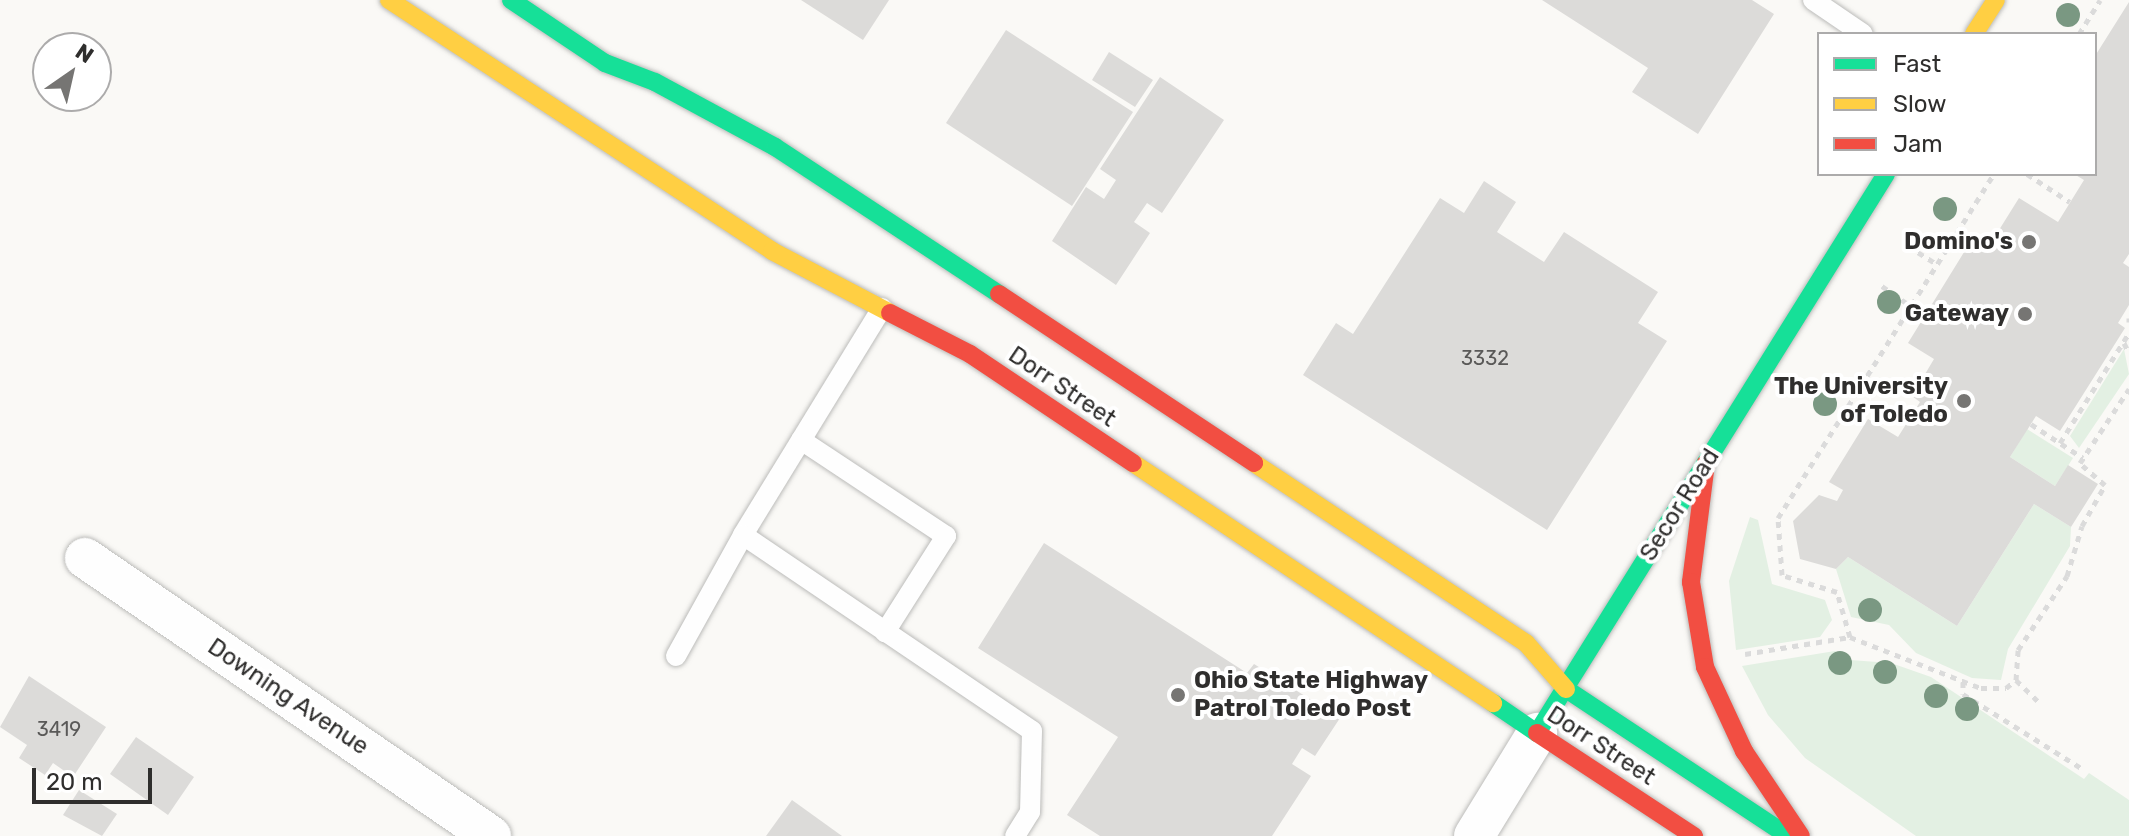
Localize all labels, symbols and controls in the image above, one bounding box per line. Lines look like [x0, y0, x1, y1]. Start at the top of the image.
north arrow [32, 32, 112, 112]
legend [1817, 32, 2097, 176]
text: N [70, 38, 99, 69]
text: Fast [1893, 50, 1941, 78]
text: Slow [1893, 90, 1946, 118]
text: Jam [1893, 130, 1943, 158]
place label: Domino's [1904, 228, 2013, 256]
marker: Domino's [2020, 233, 2038, 251]
place label: Gateway [1905, 300, 2009, 328]
marker: Gateway [2016, 305, 2034, 323]
street label: Dorr Street [1003, 340, 1121, 434]
house number: 3332 [1461, 346, 1509, 370]
place label: The University of Toledo [1774, 373, 1948, 429]
marker: The University of Toledo [1955, 392, 1973, 410]
street label: Secor Road [1634, 443, 1726, 567]
street label: Downing Avenue [202, 632, 374, 762]
place label: Ohio State Highway Patrol Toledo Post [1194, 667, 1428, 723]
marker: Ohio State Highway Patrol Toledo Post [1169, 686, 1187, 704]
street label: Dorr Street [1541, 700, 1661, 792]
house number: 3419 [37, 717, 81, 741]
scale bar [36, 752, 156, 802]
text: 20 m [46, 768, 103, 796]

